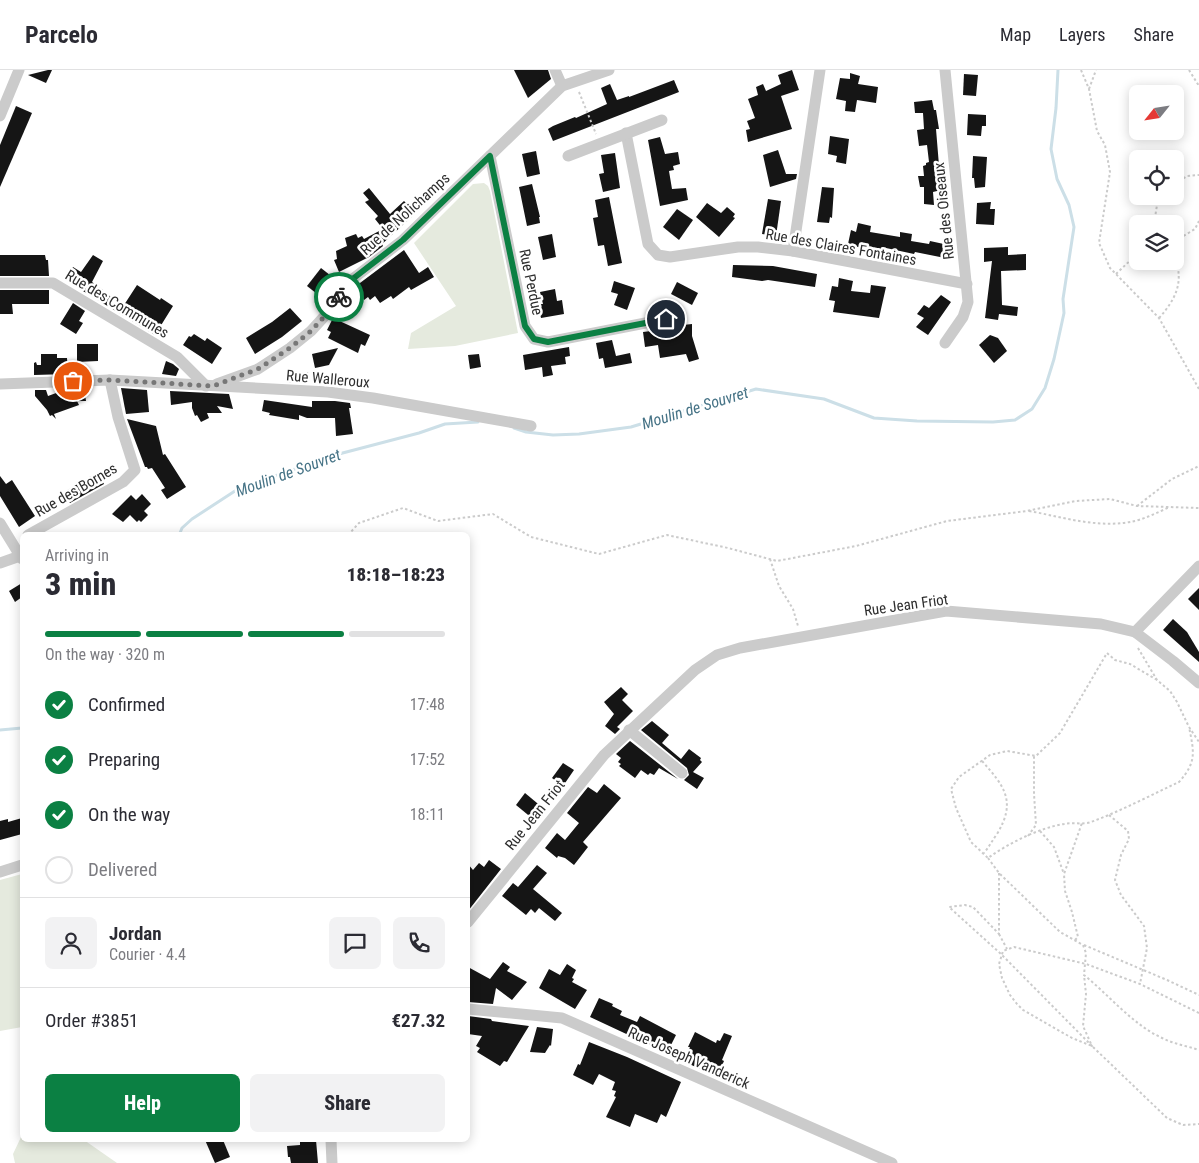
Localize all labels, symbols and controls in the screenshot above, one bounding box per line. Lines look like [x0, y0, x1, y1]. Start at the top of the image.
text: Parcelo [25, 21, 98, 49]
text: Map [1000, 24, 1031, 45]
text: Layers [1059, 24, 1106, 45]
text: Share [1134, 24, 1174, 45]
north arrow [1129, 85, 1184, 140]
map controls [1129, 85, 1184, 270]
button: locate [1129, 150, 1184, 205]
street label: Rue des Oiseaux [930, 161, 958, 261]
street label: Rue de Nolichamps [357, 169, 454, 259]
button: layers [1129, 215, 1184, 270]
street label: Rue des Claires Fontaines [764, 225, 918, 269]
street label: Rue Perdue [515, 247, 547, 317]
street label: Rue des Communes [62, 266, 172, 342]
courier [314, 272, 364, 322]
icon: bike [325, 283, 353, 311]
pin [645, 298, 687, 340]
icon: home [652, 305, 680, 333]
pin [52, 360, 94, 402]
street label: Rue Walleroux [285, 366, 371, 392]
icon: bag [59, 367, 87, 395]
water label: Moulin de Souvret [639, 383, 751, 433]
water label: Moulin de Souvret [233, 445, 343, 501]
street label: Rue des Bornes [32, 459, 120, 521]
text: Arriving in [45, 546, 109, 565]
text: 18:18–18:23 [347, 563, 445, 586]
text: 3 min [45, 565, 116, 603]
street label: Rue Jean Friot [863, 590, 949, 620]
text: On the way · 320 m [45, 645, 165, 664]
icon: check [45, 691, 73, 719]
text: Confirmed [88, 693, 165, 716]
text: 17:48 [410, 695, 445, 714]
icon: check [45, 746, 73, 774]
text: Preparing [88, 748, 160, 771]
text: 17:52 [410, 750, 445, 769]
street label: Rue Jean Friot [501, 776, 569, 854]
icon: check [45, 801, 73, 829]
text: On the way [88, 803, 170, 826]
text: 18:11 [410, 805, 445, 824]
text: Delivered [88, 858, 157, 881]
button: person [45, 917, 97, 969]
button: chat [329, 917, 381, 969]
button: phone [393, 917, 445, 969]
text: Jordan [109, 922, 162, 945]
text: Courier · 4.4 [109, 945, 186, 964]
text: Order #3851 [45, 1009, 138, 1032]
text: €27.32 [391, 1009, 445, 1032]
street label: Rue Joseph Vanderick [625, 1023, 753, 1093]
button: Help [45, 1074, 240, 1132]
button: Share [250, 1074, 445, 1132]

